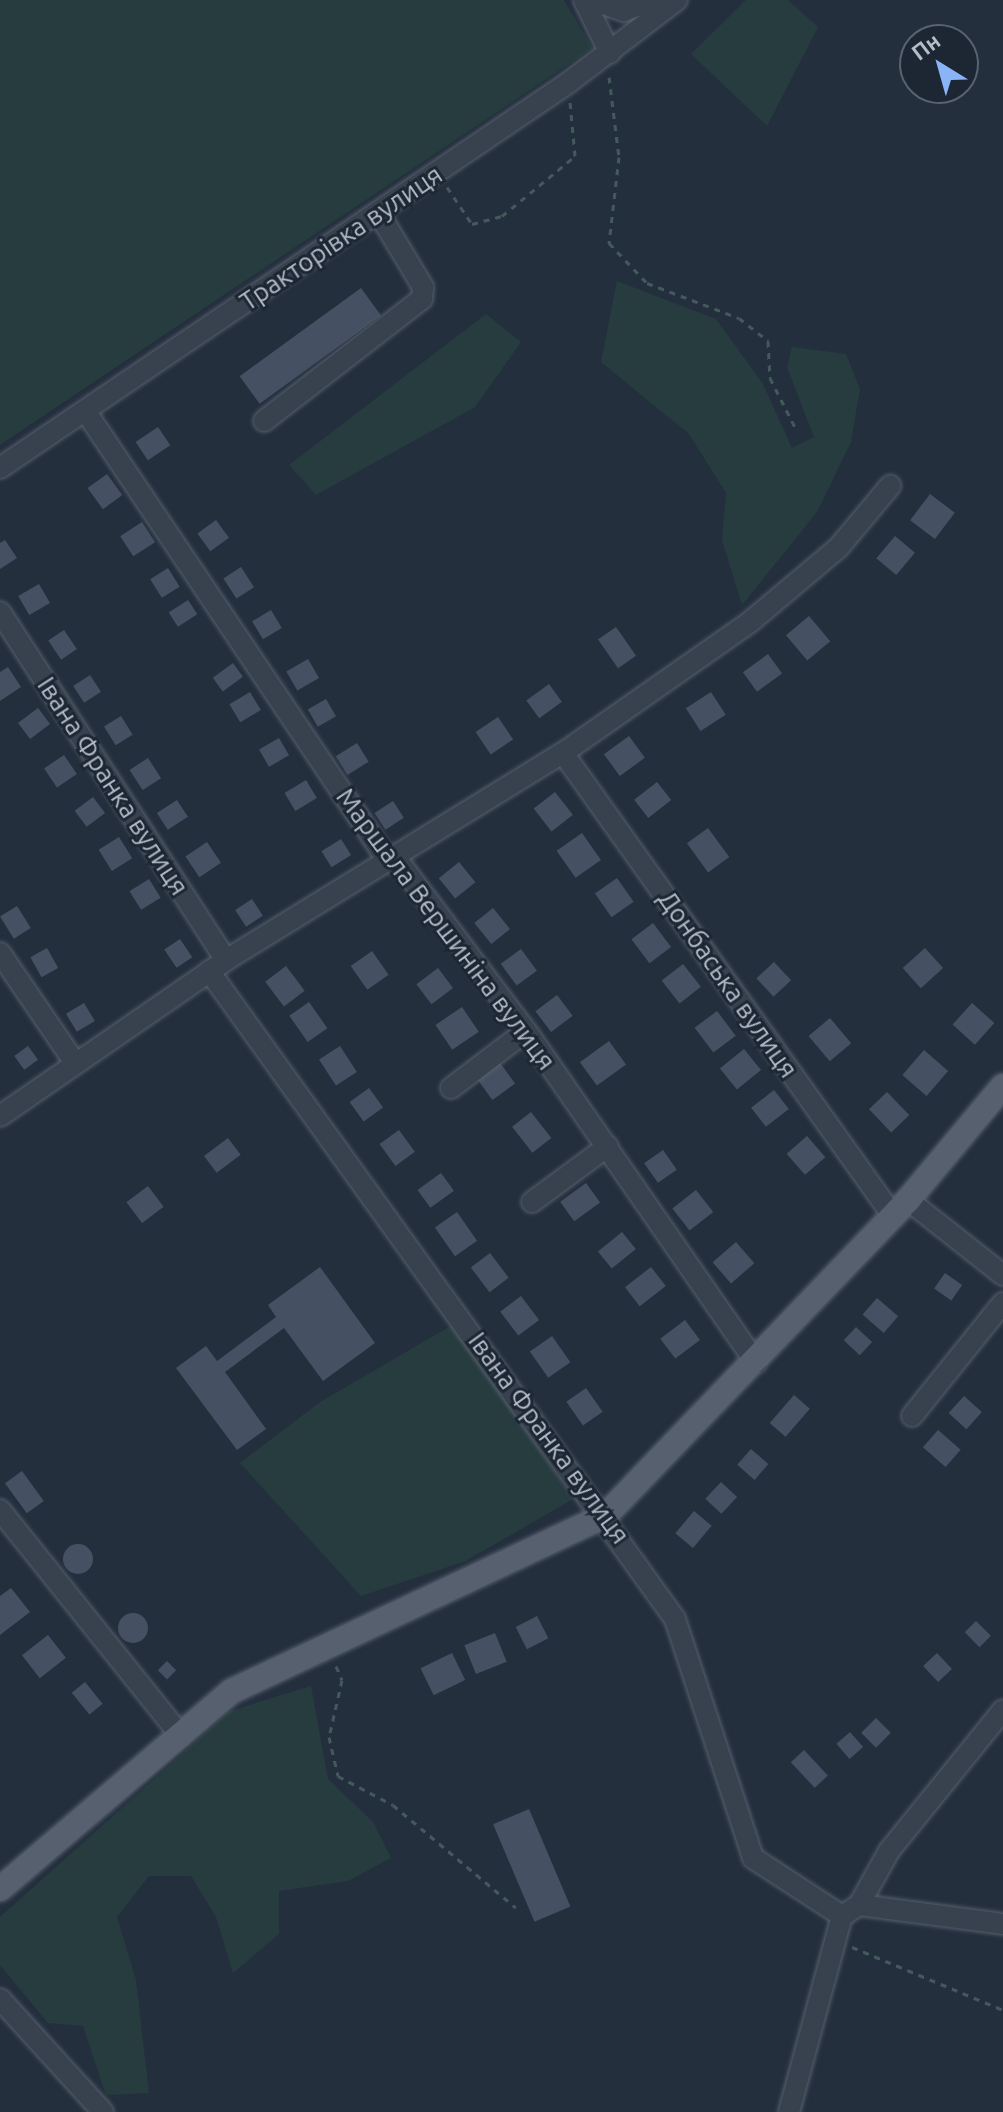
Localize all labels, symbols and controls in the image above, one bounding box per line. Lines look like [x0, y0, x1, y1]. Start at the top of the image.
north arrow [899, 24, 979, 104]
text: Пн [906, 27, 944, 65]
street label: Тракторівка вулиця [234, 159, 448, 317]
street label: Івана Франка вулиця [31, 671, 195, 901]
street label: Маршала Вершиніна вулиця [330, 782, 562, 1076]
street label: Донбаська вулиця [652, 884, 804, 1084]
street label: Івана Франка вулиця [462, 1326, 636, 1550]

